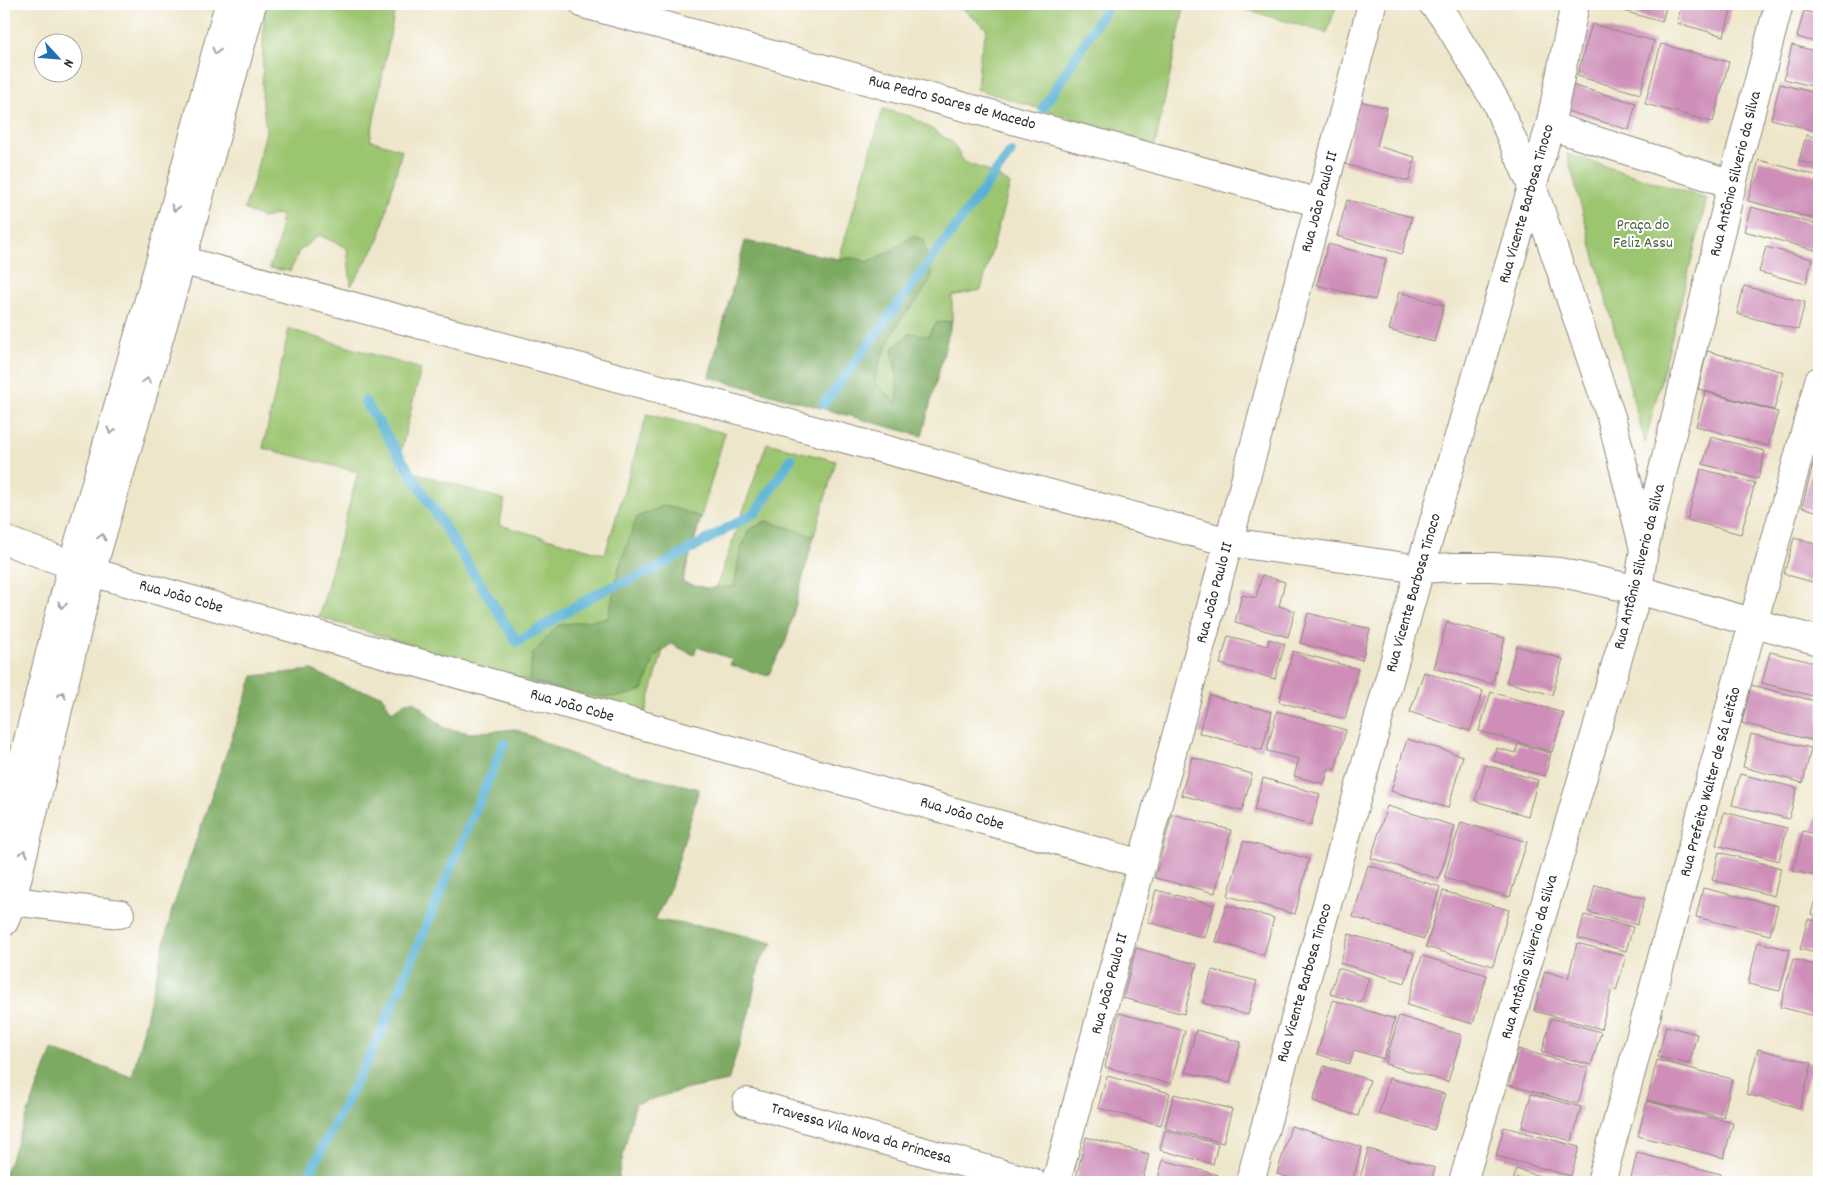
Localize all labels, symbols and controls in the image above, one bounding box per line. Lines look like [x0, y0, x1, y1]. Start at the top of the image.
north arrow [32, 32, 82, 82]
one-way arrow [212, 46, 222, 54]
text: N [57, 55, 78, 70]
street label: Rua Pedro Soares de Macedo [866, 70, 1038, 136]
street label: Rua Antônio Silverio da Silva [1704, 88, 1768, 259]
street label: Rua Vicente Barbosa Tinoco [1493, 122, 1561, 286]
street label: Rua João Paulo II [1295, 149, 1345, 255]
one-way arrow [170, 203, 180, 211]
park label: Praça do Feliz Assu [1613, 214, 1673, 255]
one-way arrow [141, 378, 151, 386]
one-way arrow [106, 427, 117, 436]
street label: Rua Antônio Silverio da Silva [1608, 481, 1672, 652]
street label: Rua Vicente Barbosa Tinoco [1380, 511, 1448, 675]
one-way arrow [96, 534, 106, 542]
street label: Rua João Paulo II [1190, 540, 1240, 646]
street label: Rua João Cobe [136, 574, 226, 620]
one-way arrow [58, 600, 68, 608]
street label: Rua João Cobe [527, 683, 617, 729]
street label: Rua Prefeito Walter de Sá Leitão [1675, 684, 1747, 880]
one-way arrow [56, 690, 67, 699]
street label: Rua João Cobe [917, 791, 1007, 837]
one-way arrow [18, 848, 29, 857]
street label: Rua Antônio Silverio da Silva [1496, 872, 1565, 1042]
street label: Rua Vicente Barbosa Tinoco [1271, 901, 1339, 1065]
street label: Rua João Paulo II [1085, 931, 1135, 1037]
street label: Travessa Vila Nova da Princesa [768, 1097, 954, 1171]

